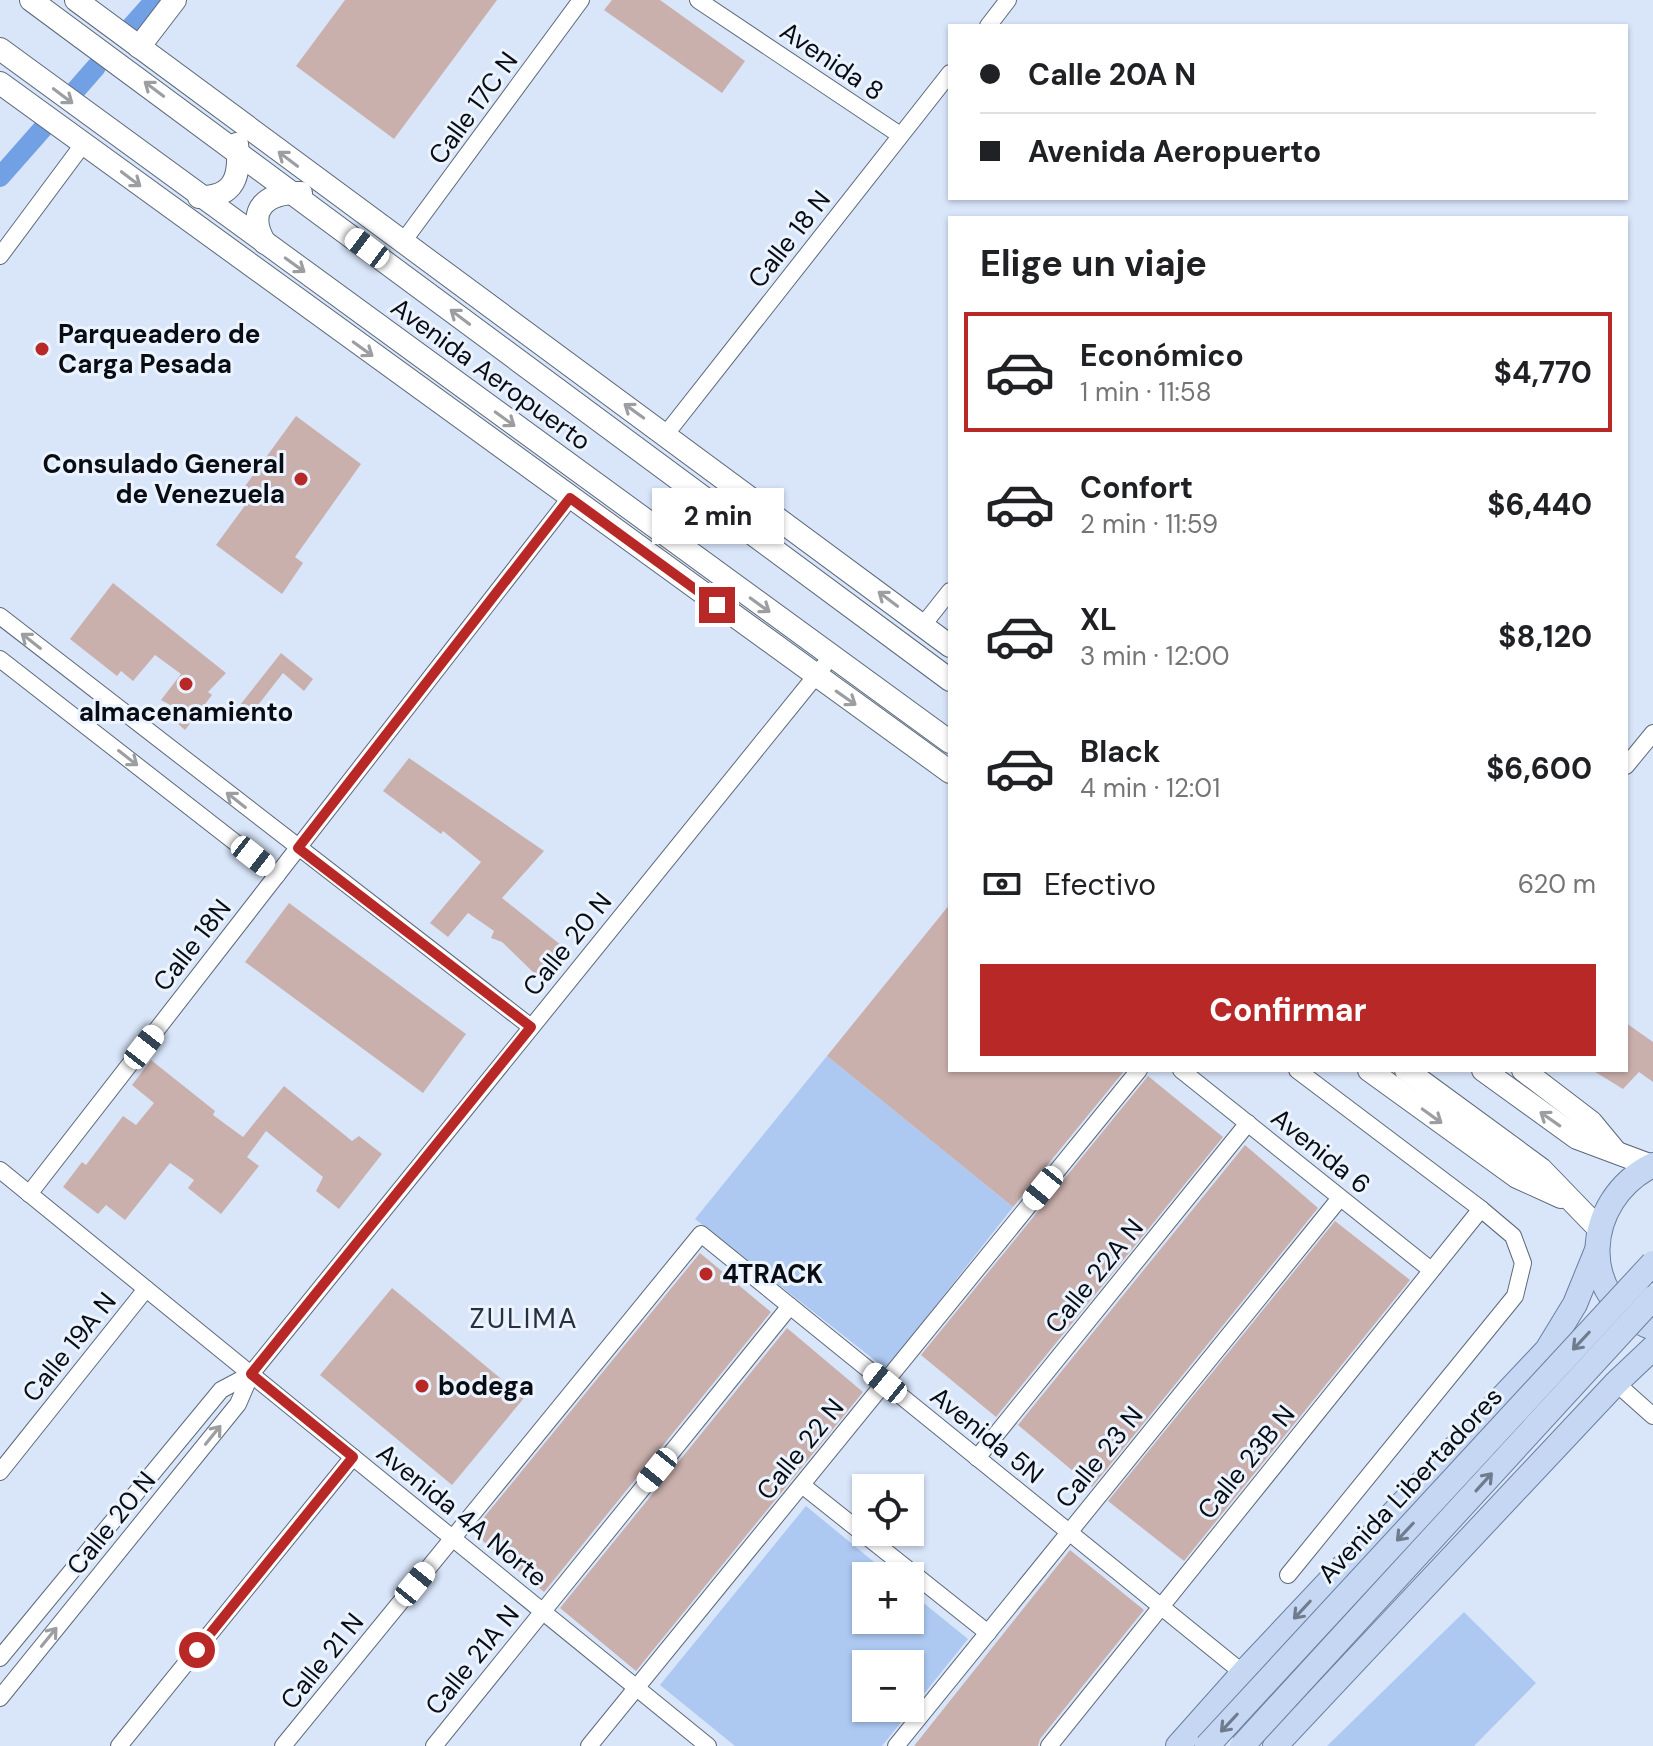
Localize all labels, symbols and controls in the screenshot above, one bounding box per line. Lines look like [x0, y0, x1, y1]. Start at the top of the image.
street label: Avenida 8 [774, 14, 890, 108]
street label: Calle 17C N [421, 45, 525, 171]
text: Calle 20A N [1028, 55, 1196, 94]
one-way arrow [144, 80, 165, 97]
one-way arrow [51, 87, 73, 104]
text: Avenida Aeropuerto [1028, 132, 1321, 171]
one-way arrow [278, 150, 299, 167]
one-way arrow [120, 170, 141, 187]
street label: Calle 18 N [740, 183, 838, 295]
car [341, 224, 393, 272]
text: Elige un viaje [980, 240, 1207, 287]
one-way arrow [284, 257, 306, 273]
street label: Avenida Aeropuerto [384, 290, 598, 458]
one-way arrow [449, 308, 471, 325]
place label: Parqueadero de Carga Pesada [58, 317, 260, 381]
icon: car [984, 336, 1056, 408]
text: Económico [1080, 336, 1244, 375]
marker: Parqueadero de Carga Pesada [33, 340, 51, 358]
one-way arrow [352, 340, 374, 357]
text: $4,770 [1494, 353, 1592, 392]
text: 1 min · 11:58 [1080, 375, 1211, 409]
one-way arrow [623, 403, 645, 419]
one-way arrow [494, 410, 516, 427]
place label: Consulado General de Venezuela [42, 447, 285, 511]
icon: car [984, 468, 1056, 540]
text: Confort [1080, 468, 1193, 507]
marker: Consulado General de Venezuela [292, 470, 310, 488]
text: $6,440 [1487, 485, 1592, 524]
callout: 2 min [651, 489, 783, 545]
text: 2 min [684, 499, 752, 533]
text: 2 min · 11:59 [1080, 507, 1218, 541]
route end [699, 587, 735, 623]
one-way arrow [877, 591, 899, 608]
one-way arrow [749, 597, 771, 613]
icon: car [984, 600, 1056, 672]
text: XL [1080, 600, 1117, 639]
text: $8,120 [1498, 617, 1592, 656]
one-way arrow [21, 632, 42, 649]
text: 3 min · 12:00 [1080, 639, 1230, 673]
marker: almacenamiento [177, 675, 195, 693]
one-way arrow [835, 690, 856, 707]
place label: almacenamiento [79, 695, 293, 729]
icon: car [984, 732, 1056, 804]
text: Black [1080, 732, 1160, 771]
text: $6,600 [1486, 749, 1592, 788]
one-way arrow [117, 750, 138, 767]
text: 4 min · 12:01 [1080, 771, 1220, 805]
one-way arrow [226, 792, 247, 809]
car [227, 832, 279, 880]
icon: cash [980, 862, 1024, 906]
text: Efectivo [1044, 865, 1156, 904]
text: 620 m [1518, 867, 1596, 901]
street label: Calle 20 N [515, 885, 619, 1003]
street label: Calle 18N [145, 892, 239, 998]
button: Confirmar [980, 964, 1596, 1056]
car [120, 1021, 168, 1073]
street label: Avenida 6 [1264, 1100, 1378, 1202]
one-way arrow [1421, 1107, 1442, 1124]
one-way arrow [1540, 1111, 1562, 1127]
car [1019, 1162, 1067, 1214]
street label: Calle 22A N [1037, 1212, 1151, 1340]
place label: 4TRACK [722, 1257, 823, 1291]
marker: 4TRACK [697, 1265, 715, 1283]
street label: Calle 19A N [14, 1285, 124, 1409]
district label: ZULIMA [470, 1300, 578, 1337]
one-way arrow [1573, 1330, 1591, 1350]
car [859, 1359, 911, 1407]
place label: bodega [438, 1369, 534, 1403]
marker: bodega [413, 1377, 431, 1395]
street label: Avenida 5N [923, 1379, 1051, 1491]
street label: Avenida Libertadores [1310, 1380, 1510, 1590]
street label: Calle 22 N [749, 1391, 851, 1507]
street label: Calle 23B N [1190, 1398, 1302, 1526]
street label: Calle 23 N [1048, 1399, 1150, 1515]
one-way arrow [204, 1425, 221, 1446]
street label: Avenida 4A Norte [370, 1436, 554, 1594]
car [633, 1444, 681, 1496]
street label: Calle 20 N [59, 1464, 163, 1582]
one-way arrow [1475, 1472, 1494, 1492]
map controls [852, 1474, 924, 1722]
button: locate [852, 1474, 924, 1546]
one-way arrow [1396, 1521, 1414, 1541]
car [391, 1558, 439, 1610]
button: + [852, 1562, 924, 1634]
street label: Calle 21A N [417, 1598, 527, 1722]
one-way arrow [1292, 1600, 1311, 1620]
street label: Calle 21 N [273, 1606, 371, 1716]
one-way arrow [40, 1627, 58, 1648]
route start [179, 1632, 215, 1668]
button: − [852, 1650, 924, 1722]
one-way arrow [1219, 1713, 1238, 1733]

